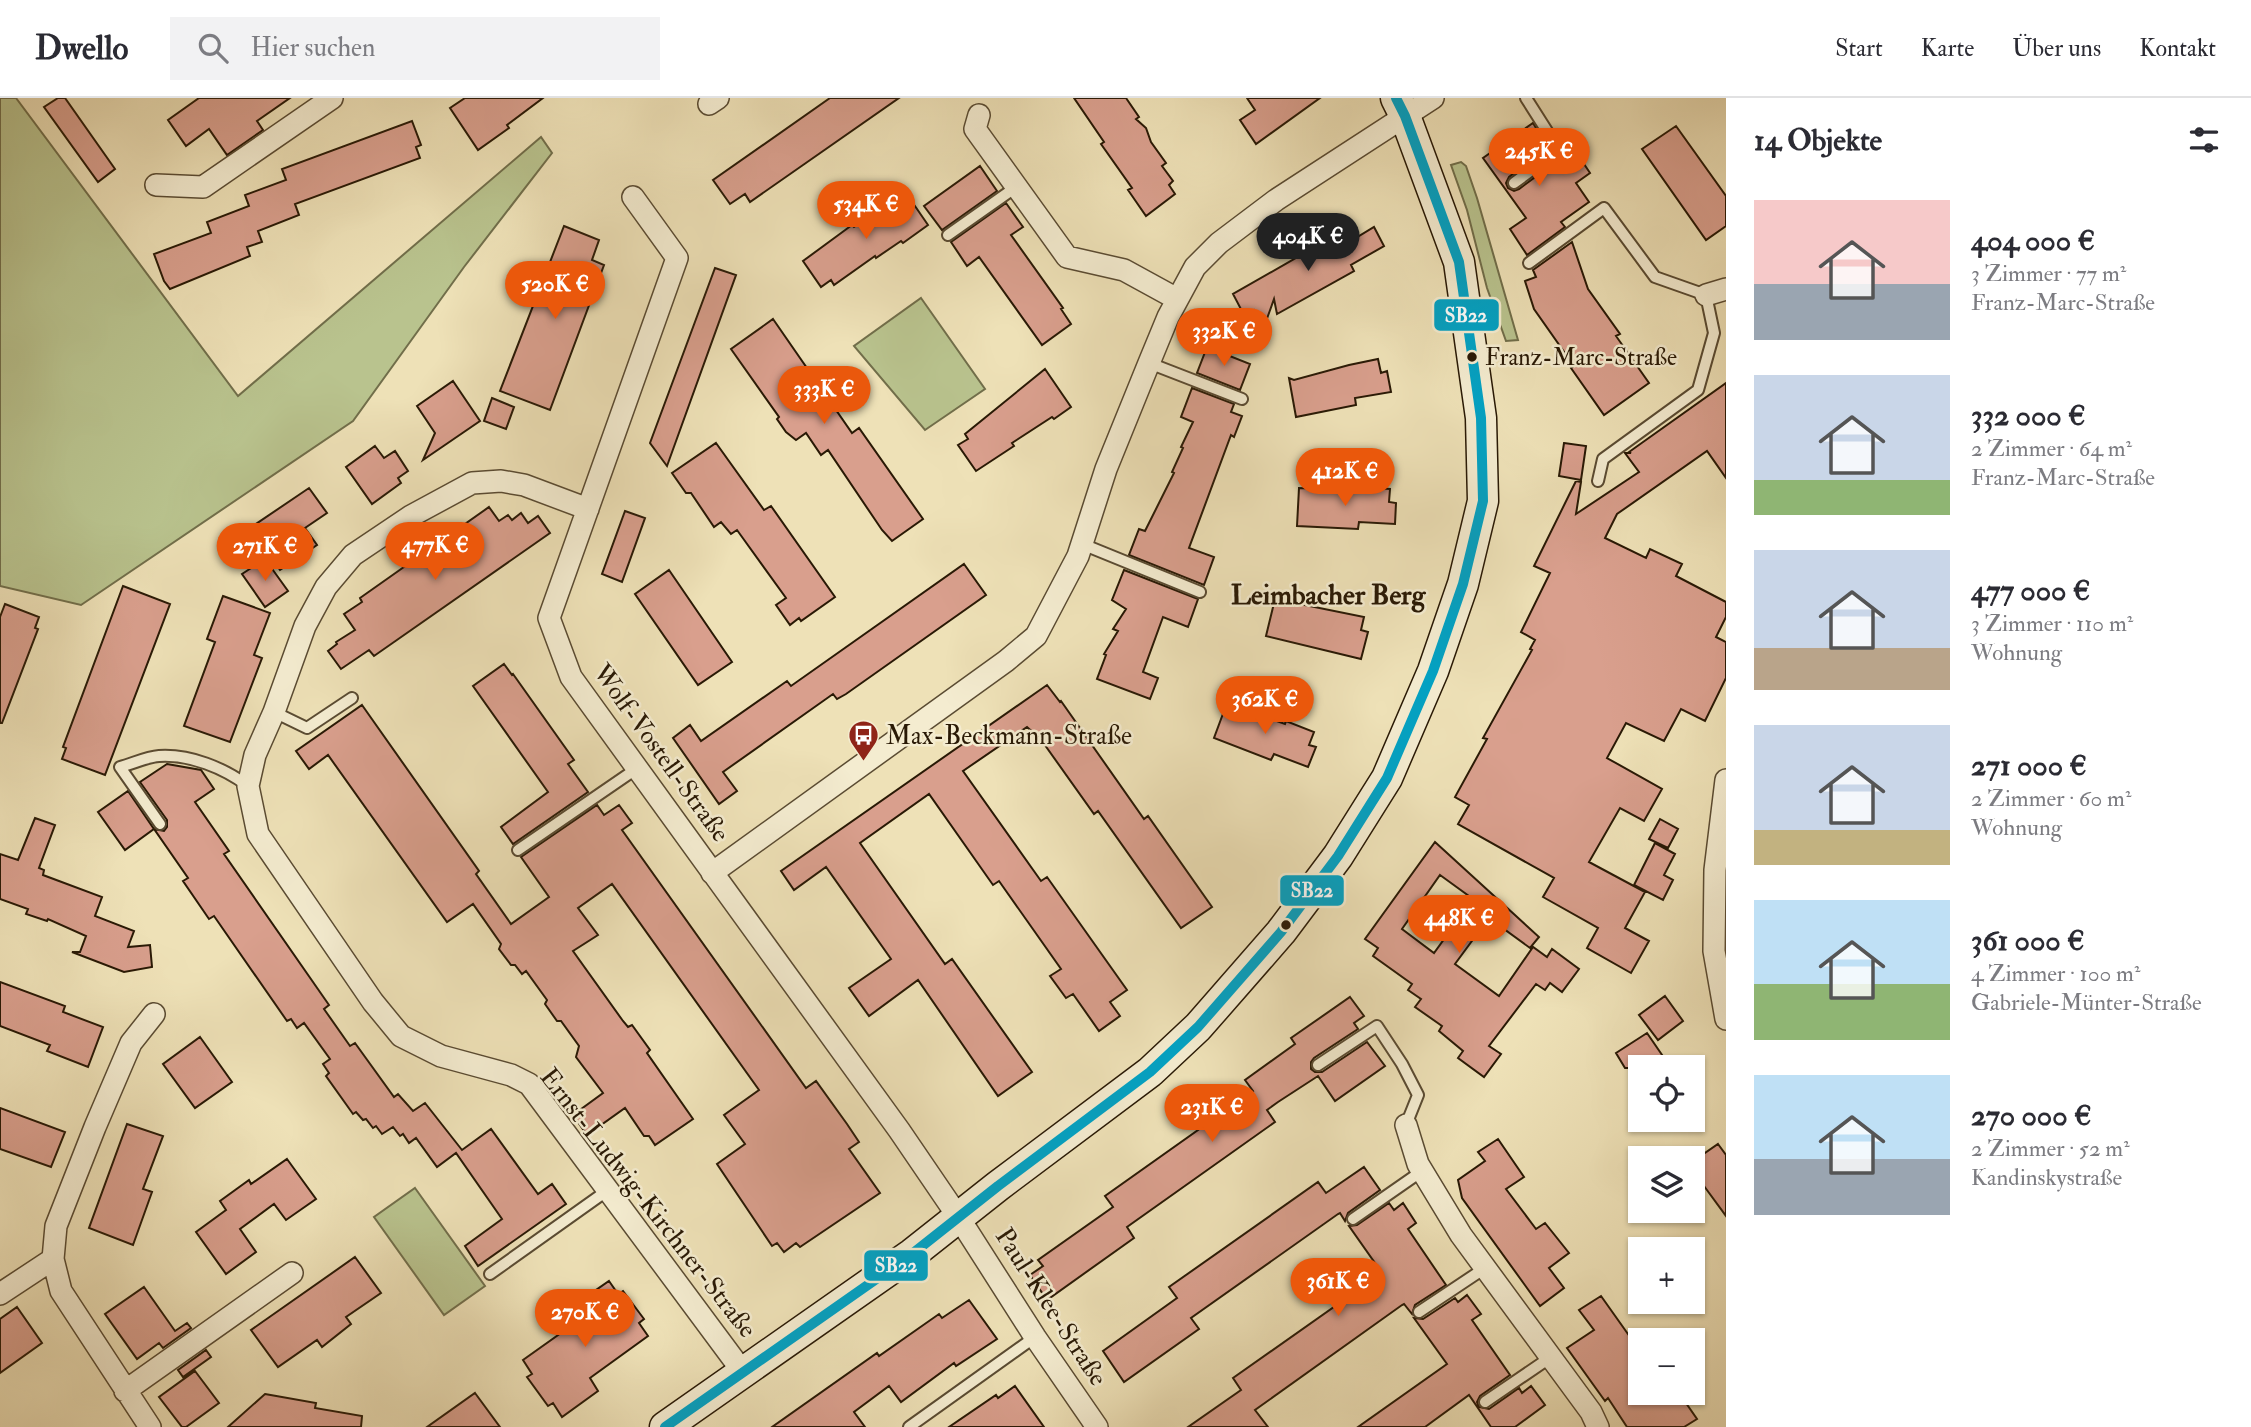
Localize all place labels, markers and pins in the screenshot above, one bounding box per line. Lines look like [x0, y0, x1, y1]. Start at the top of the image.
pin: 245K € [1482, 129, 1596, 188]
pin: 534K € [809, 181, 923, 241]
pin: 404K € [1251, 214, 1365, 273]
pin: 520K € [498, 262, 612, 321]
pin: 332K € [1167, 308, 1281, 368]
place label: Franz-Marc-Straße [1485, 342, 1677, 373]
marker: Franz-Marc-Straße [1465, 350, 1479, 364]
pin: 333K € [767, 366, 881, 426]
pin: 412K € [1288, 448, 1402, 508]
pin: 477K € [378, 522, 492, 582]
pin: 271K € [208, 524, 322, 583]
pin: 362K € [1208, 676, 1322, 736]
bus stop icon: Max-Beckmann-Straße [846, 719, 880, 763]
place label: Max-Beckmann-Straße [886, 720, 1132, 752]
pin: 448K € [1402, 896, 1516, 955]
unlabelled marker [1279, 918, 1293, 932]
pin: 231K € [1155, 1084, 1269, 1144]
pin: 361K € [1281, 1258, 1395, 1318]
pin: 270K € [528, 1290, 642, 1349]

